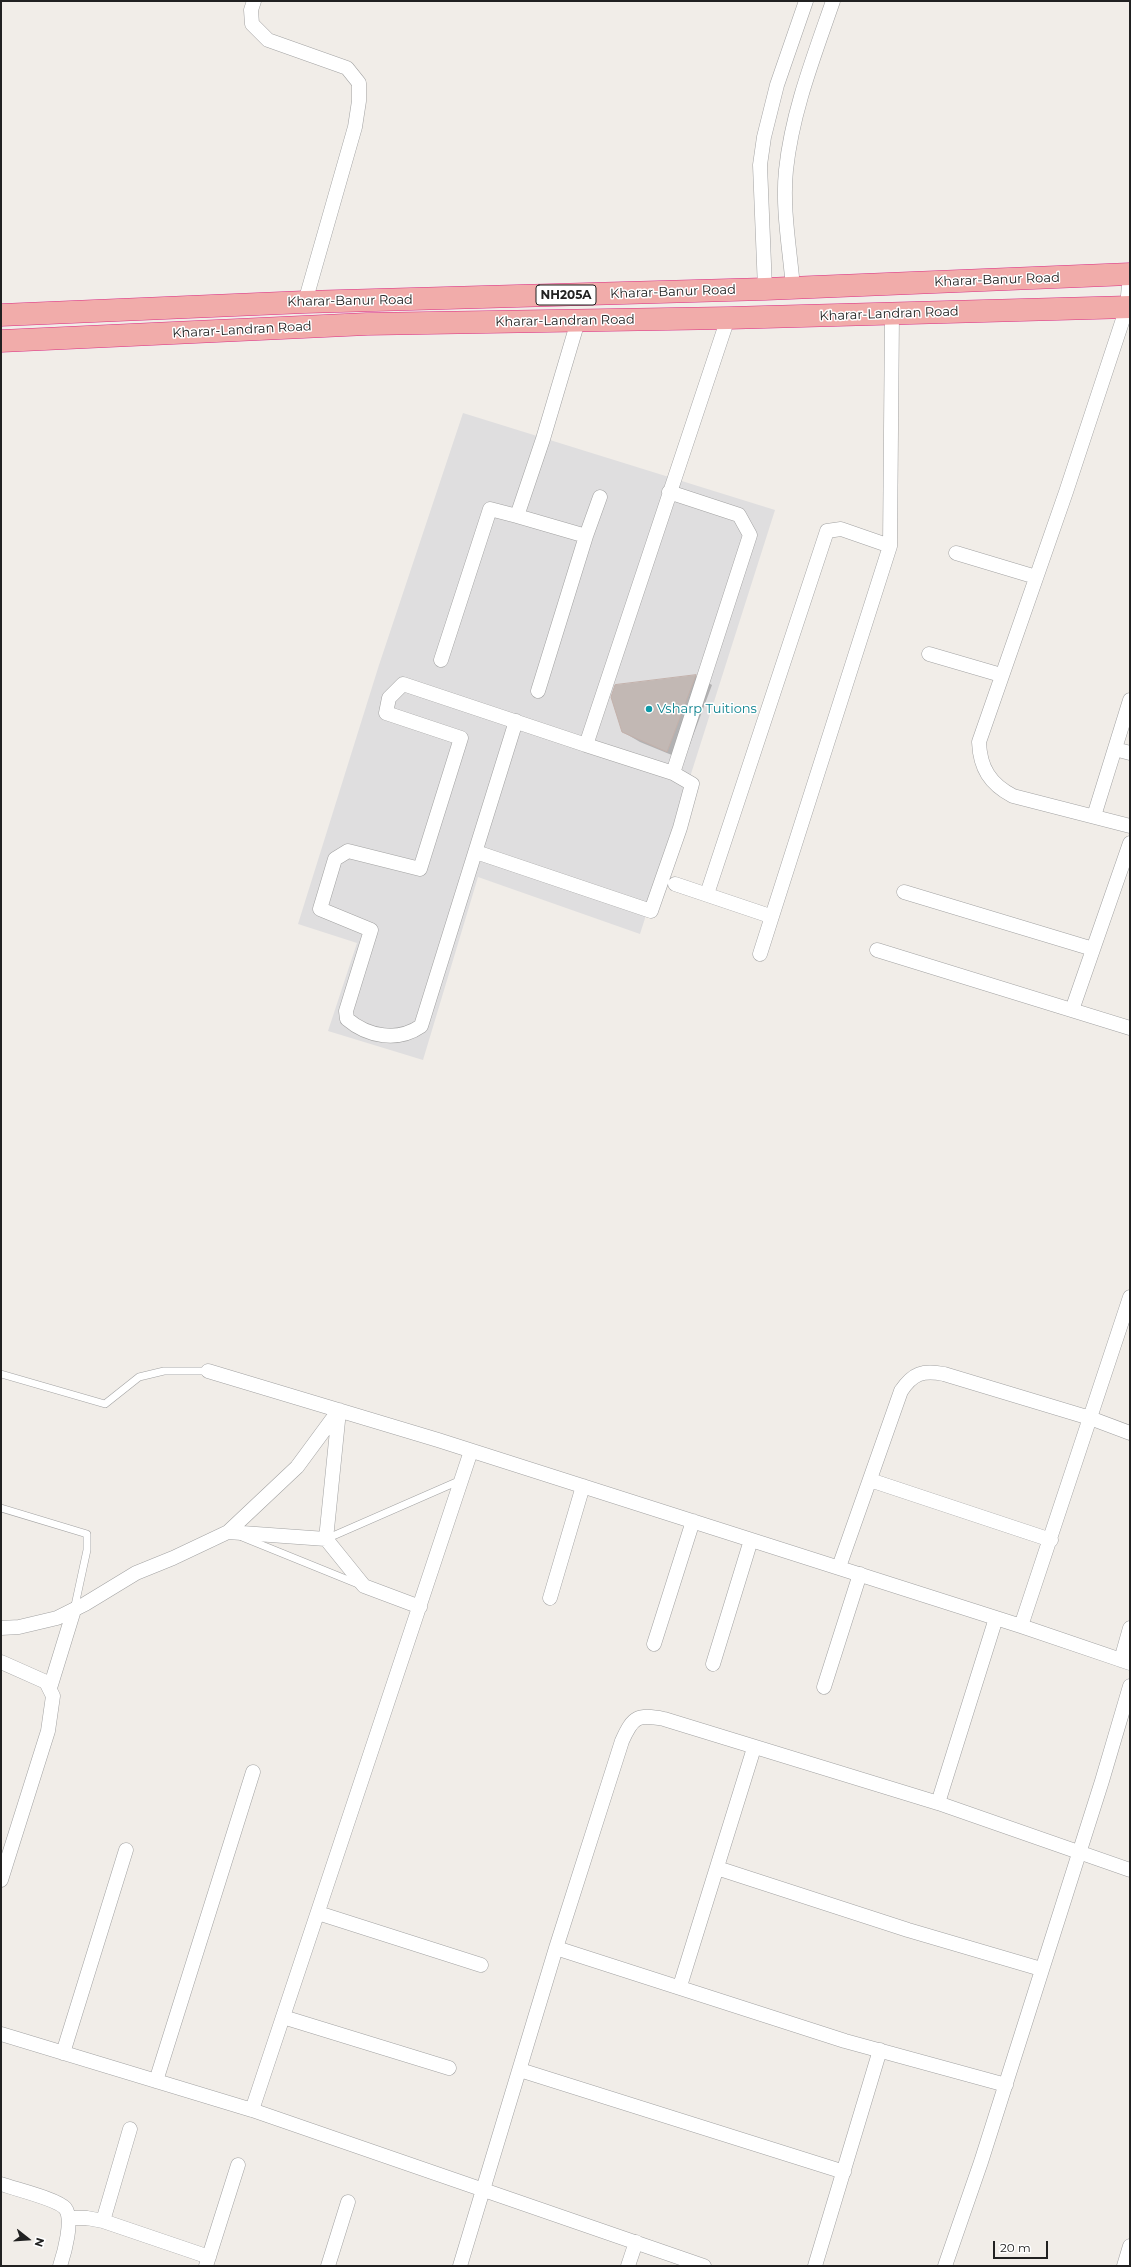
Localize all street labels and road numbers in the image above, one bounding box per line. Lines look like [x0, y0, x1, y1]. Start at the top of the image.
street label: Kharar-Banur Road [934, 270, 1060, 290]
street label: Kharar-Banur Road [610, 282, 736, 302]
road number: NH205A [536, 285, 596, 305]
street label: Kharar-Banur Road [287, 292, 413, 310]
street label: Kharar-Landran Road [819, 304, 959, 324]
street label: Kharar-Landran Road [495, 312, 635, 330]
street label: Kharar-Landran Road [172, 319, 312, 341]

